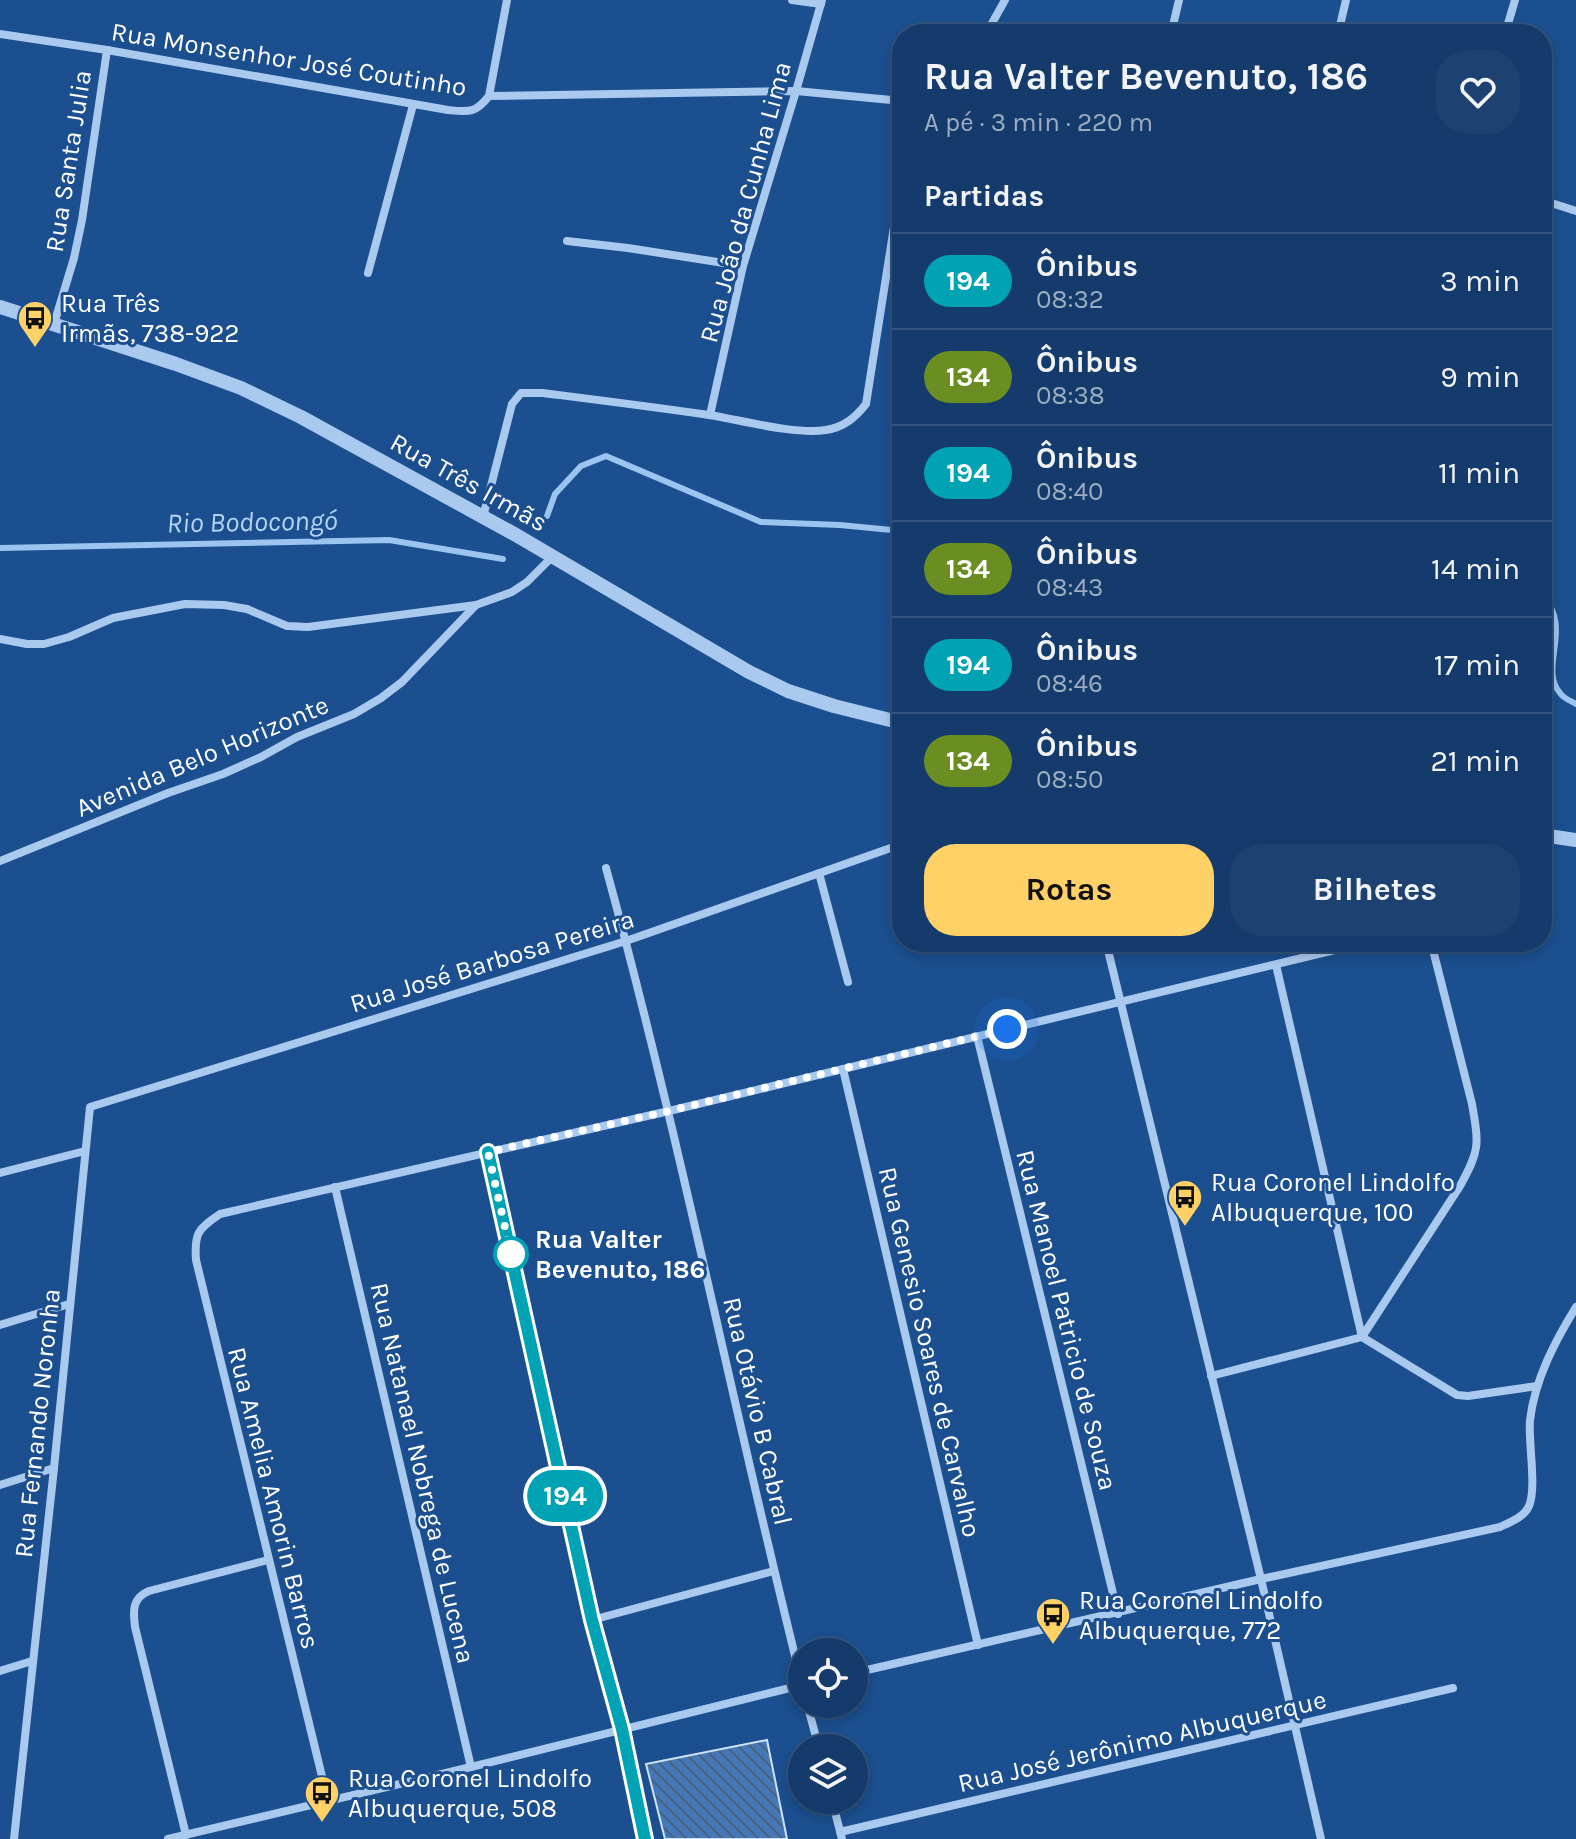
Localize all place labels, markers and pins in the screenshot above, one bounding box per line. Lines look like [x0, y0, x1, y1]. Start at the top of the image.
place label: Rua Três Irmãs, 738-922 [61, 288, 239, 349]
bus stop icon: Rua Três Irmãs, 738-922 [16, 299, 54, 349]
place label: Rua Coronel Lindolfo Albuquerque, 100 [1211, 1167, 1455, 1228]
bus stop icon: Rua Coronel Lindolfo Albuquerque, 100 [1166, 1178, 1204, 1228]
place label: Rua Valter Bevenuto, 186 [535, 1224, 705, 1285]
marker: Rua Valter Bevenuto, 186 [494, 1237, 528, 1271]
place label: Rua Coronel Lindolfo Albuquerque, 772 [1079, 1585, 1323, 1646]
bus stop icon: Rua Coronel Lindolfo Albuquerque, 772 [1034, 1596, 1072, 1646]
place label: Rua Coronel Lindolfo Albuquerque, 508 [348, 1763, 592, 1824]
bus stop icon: Rua Coronel Lindolfo Albuquerque, 508 [303, 1774, 341, 1824]

